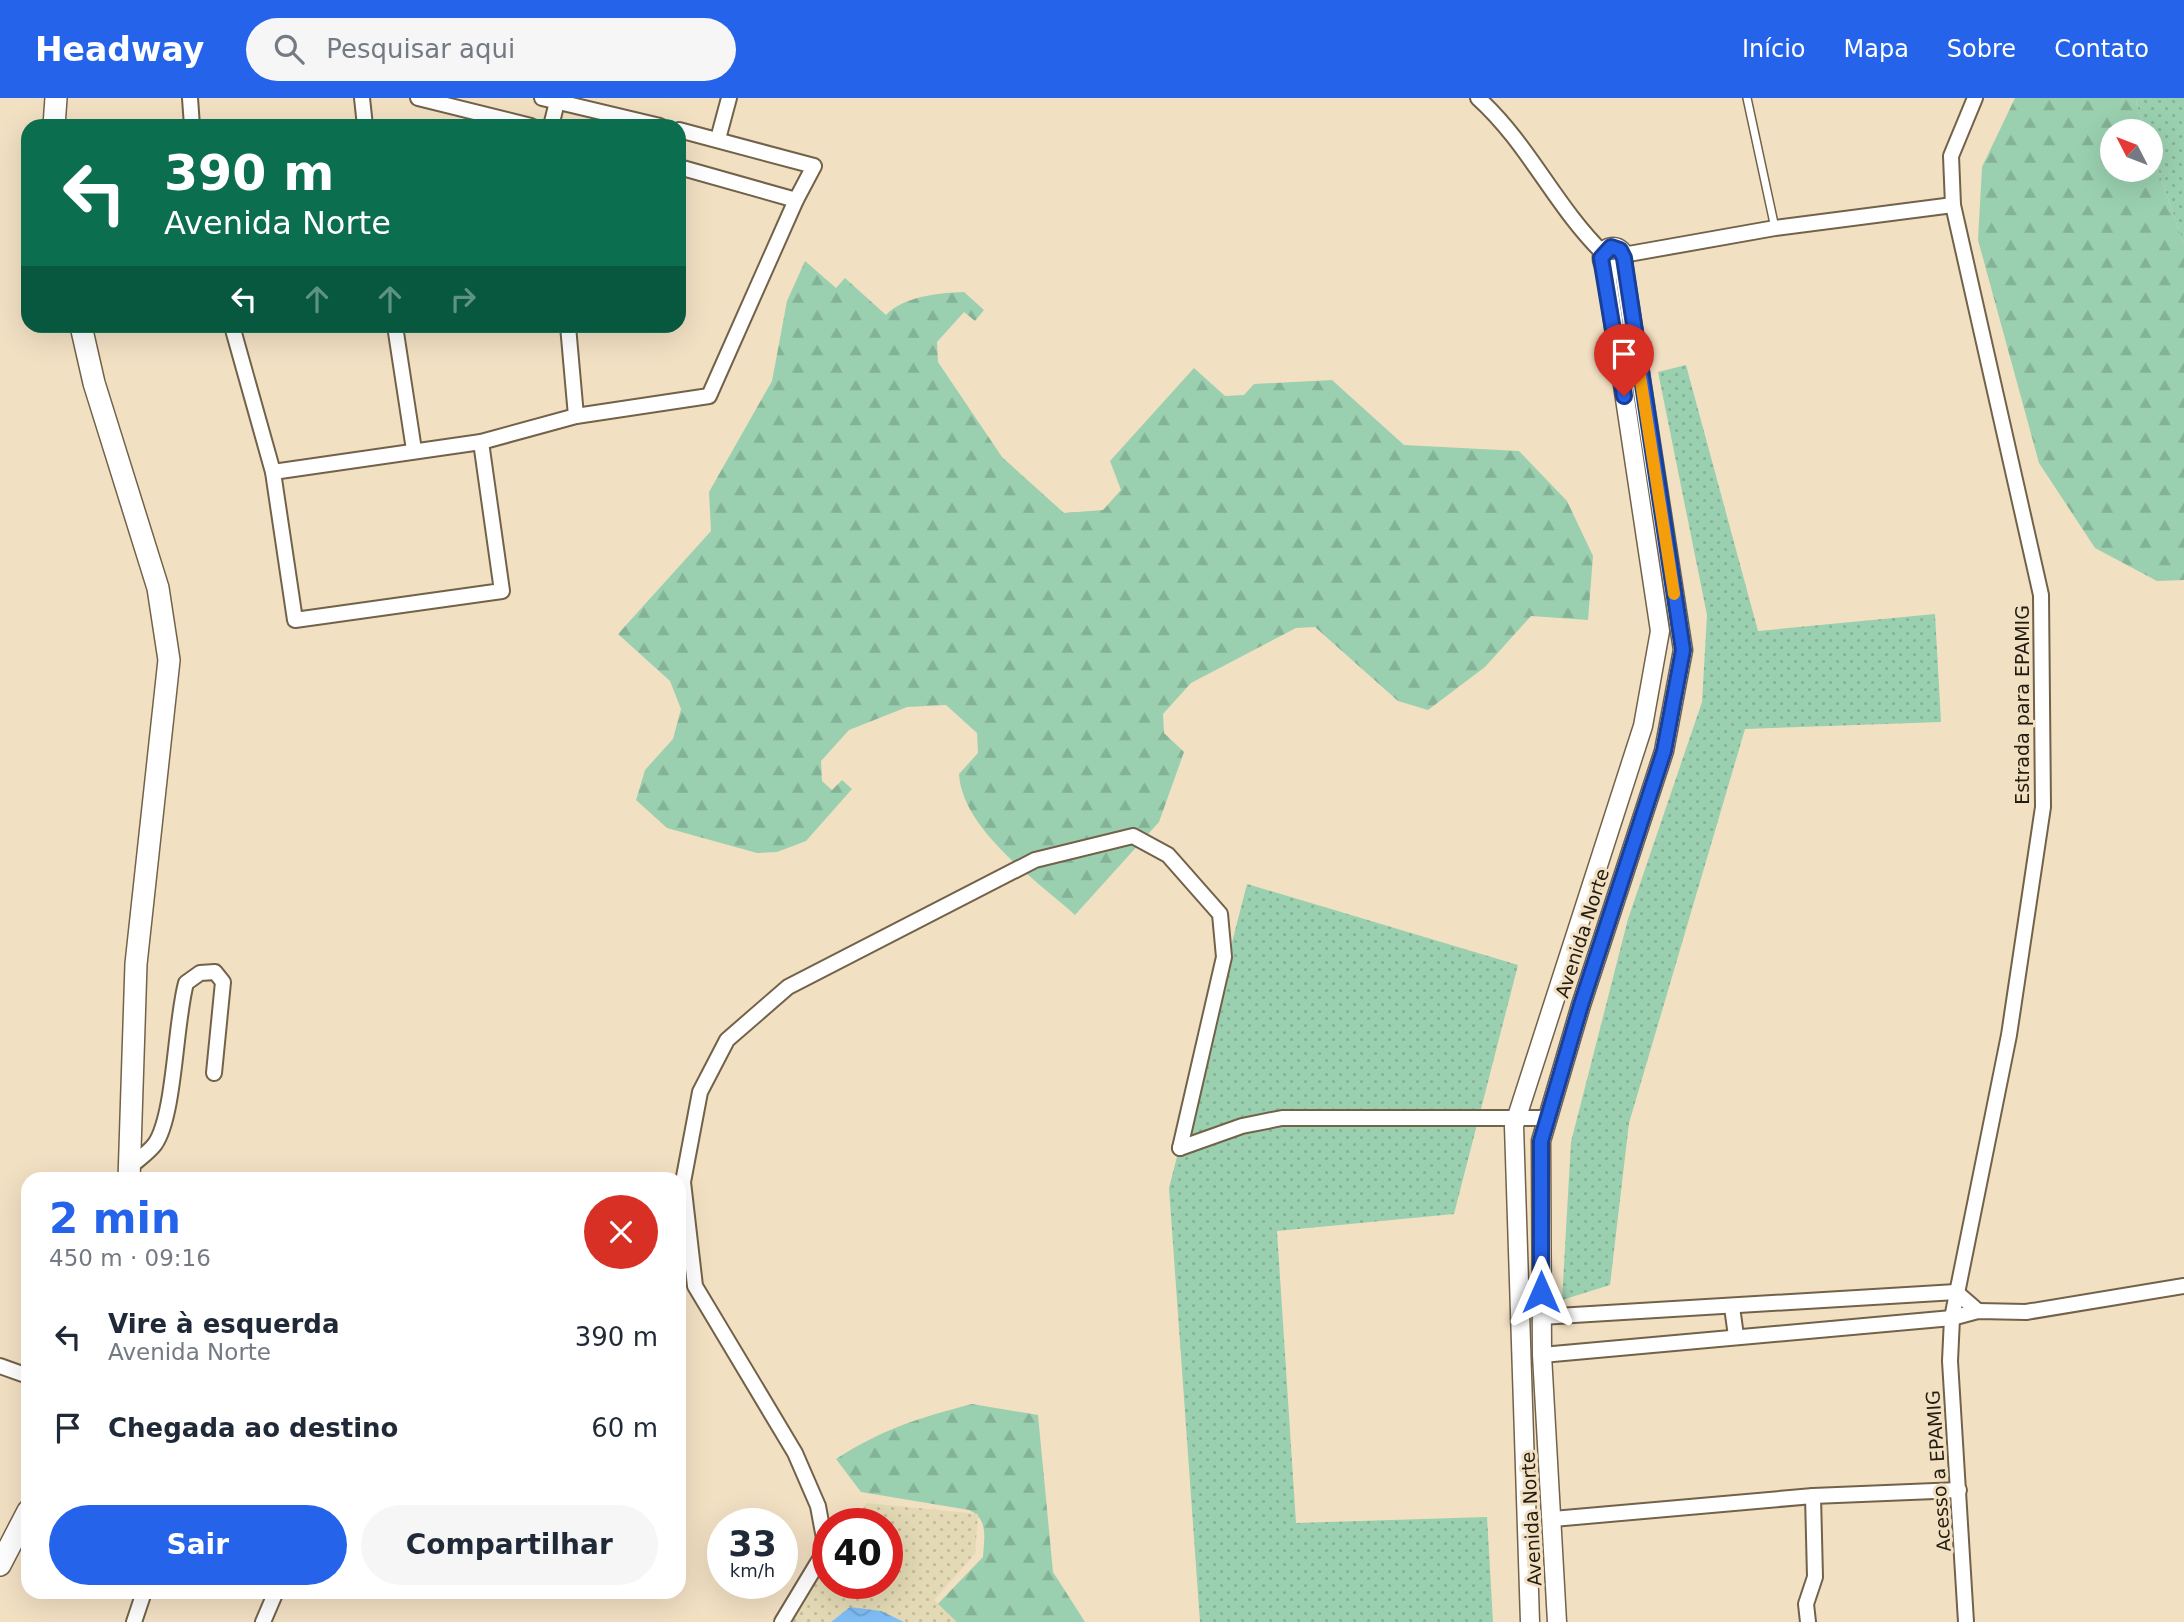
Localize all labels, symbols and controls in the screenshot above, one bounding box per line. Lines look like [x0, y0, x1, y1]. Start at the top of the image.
search box [246, 18, 736, 81]
text: Headway [35, 30, 204, 69]
icon: search [270, 30, 308, 68]
text: Pesquisar aqui [326, 34, 515, 64]
text: Início [1742, 35, 1806, 63]
text: Mapa [1844, 35, 1909, 63]
text: Sobre [1947, 35, 2016, 63]
text: Contato [2054, 35, 2149, 63]
north arrow [2100, 119, 2163, 182]
map controls [2100, 119, 2163, 182]
text: 390 m [164, 145, 334, 202]
icon: left [49, 147, 140, 238]
text: Avenida Norte [164, 204, 391, 242]
icon: left [225, 280, 263, 318]
icon: ahead [298, 280, 336, 318]
icon: ahead [371, 280, 409, 318]
icon: right [444, 280, 482, 318]
pin [1594, 324, 1654, 396]
icon: arrive [1605, 335, 1643, 373]
street label: Estrada para EPAMIG [2011, 605, 2033, 805]
street label: Avenida Norte [1551, 866, 1613, 1000]
text: 2 min [49, 1194, 181, 1243]
button: close [584, 1195, 658, 1269]
text: 450 m · 09:16 [49, 1245, 211, 1271]
position arrow [1504, 1255, 1578, 1329]
text: Vire à esquerda [108, 1309, 340, 1339]
icon: left [49, 1318, 87, 1356]
text: 390 m [575, 1322, 658, 1352]
text: Avenida Norte [108, 1339, 271, 1365]
street label: Acesso a EPAMIG [1921, 1389, 1955, 1553]
icon: arrive [49, 1409, 87, 1447]
text: Chegada ao destino [108, 1413, 398, 1443]
text: 60 m [591, 1413, 658, 1443]
street label: Avenida Norte [1516, 1451, 1546, 1587]
button: Sair [49, 1505, 347, 1585]
button: Compartilhar [361, 1505, 658, 1585]
speed limit sign: 40 [812, 1508, 903, 1599]
text: 33 [728, 1524, 777, 1564]
text: km/h [730, 1560, 775, 1581]

